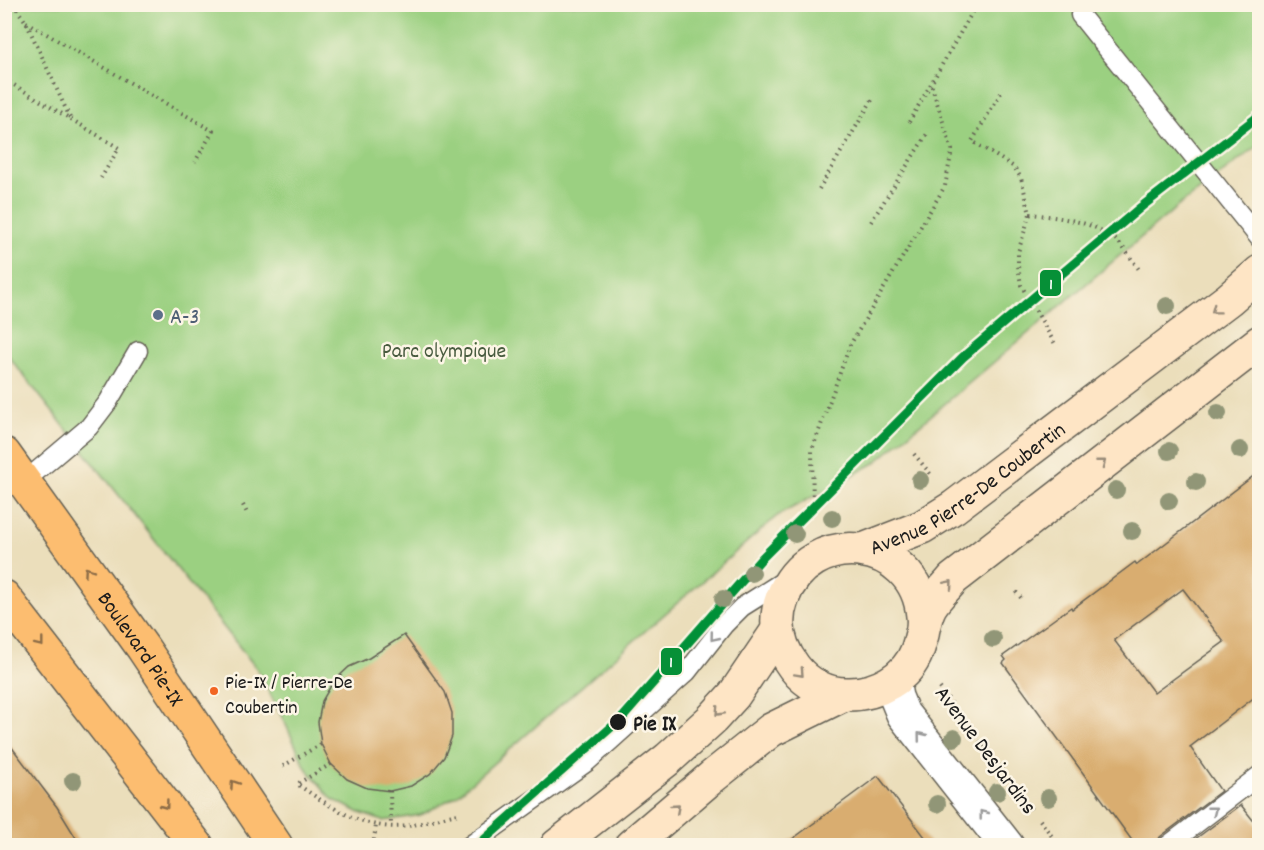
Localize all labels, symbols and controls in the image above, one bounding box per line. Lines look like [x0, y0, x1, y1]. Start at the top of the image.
line badge: 1 [1039, 269, 1062, 297]
text: 1 [1049, 274, 1053, 297]
place label: A-3 [170, 303, 199, 334]
one-way arrow [1211, 303, 1222, 314]
marker: A-3 [151, 308, 165, 322]
park label: Parc olympique [382, 337, 506, 368]
street label: Avenue Pierre-De Coubertin [866, 416, 1073, 565]
one-way arrow [1095, 460, 1106, 471]
one-way arrow [84, 567, 95, 578]
one-way arrow [942, 580, 953, 591]
street label: Boulevard Pie-IX [88, 586, 190, 714]
one-way arrow [711, 631, 722, 642]
one-way arrow [33, 636, 44, 647]
line badge: 1 [660, 647, 683, 676]
text: 1 [669, 652, 673, 675]
one-way arrow [793, 666, 804, 676]
place label: Pie-IX / Pierre-De Coubertin [225, 670, 353, 723]
street label: Avenue Desjardins [926, 680, 1043, 822]
marker: Pie-IX / Pierre-De Coubertin [208, 685, 220, 697]
one-way arrow [715, 705, 726, 715]
place label: Pie IX [633, 710, 677, 741]
marker: Pie IX [608, 712, 628, 732]
one-way arrow [918, 732, 929, 743]
one-way arrow [230, 780, 241, 791]
one-way arrow [158, 798, 169, 809]
one-way arrow [669, 804, 680, 815]
one-way arrow [1207, 806, 1218, 817]
one-way arrow [979, 809, 990, 820]

